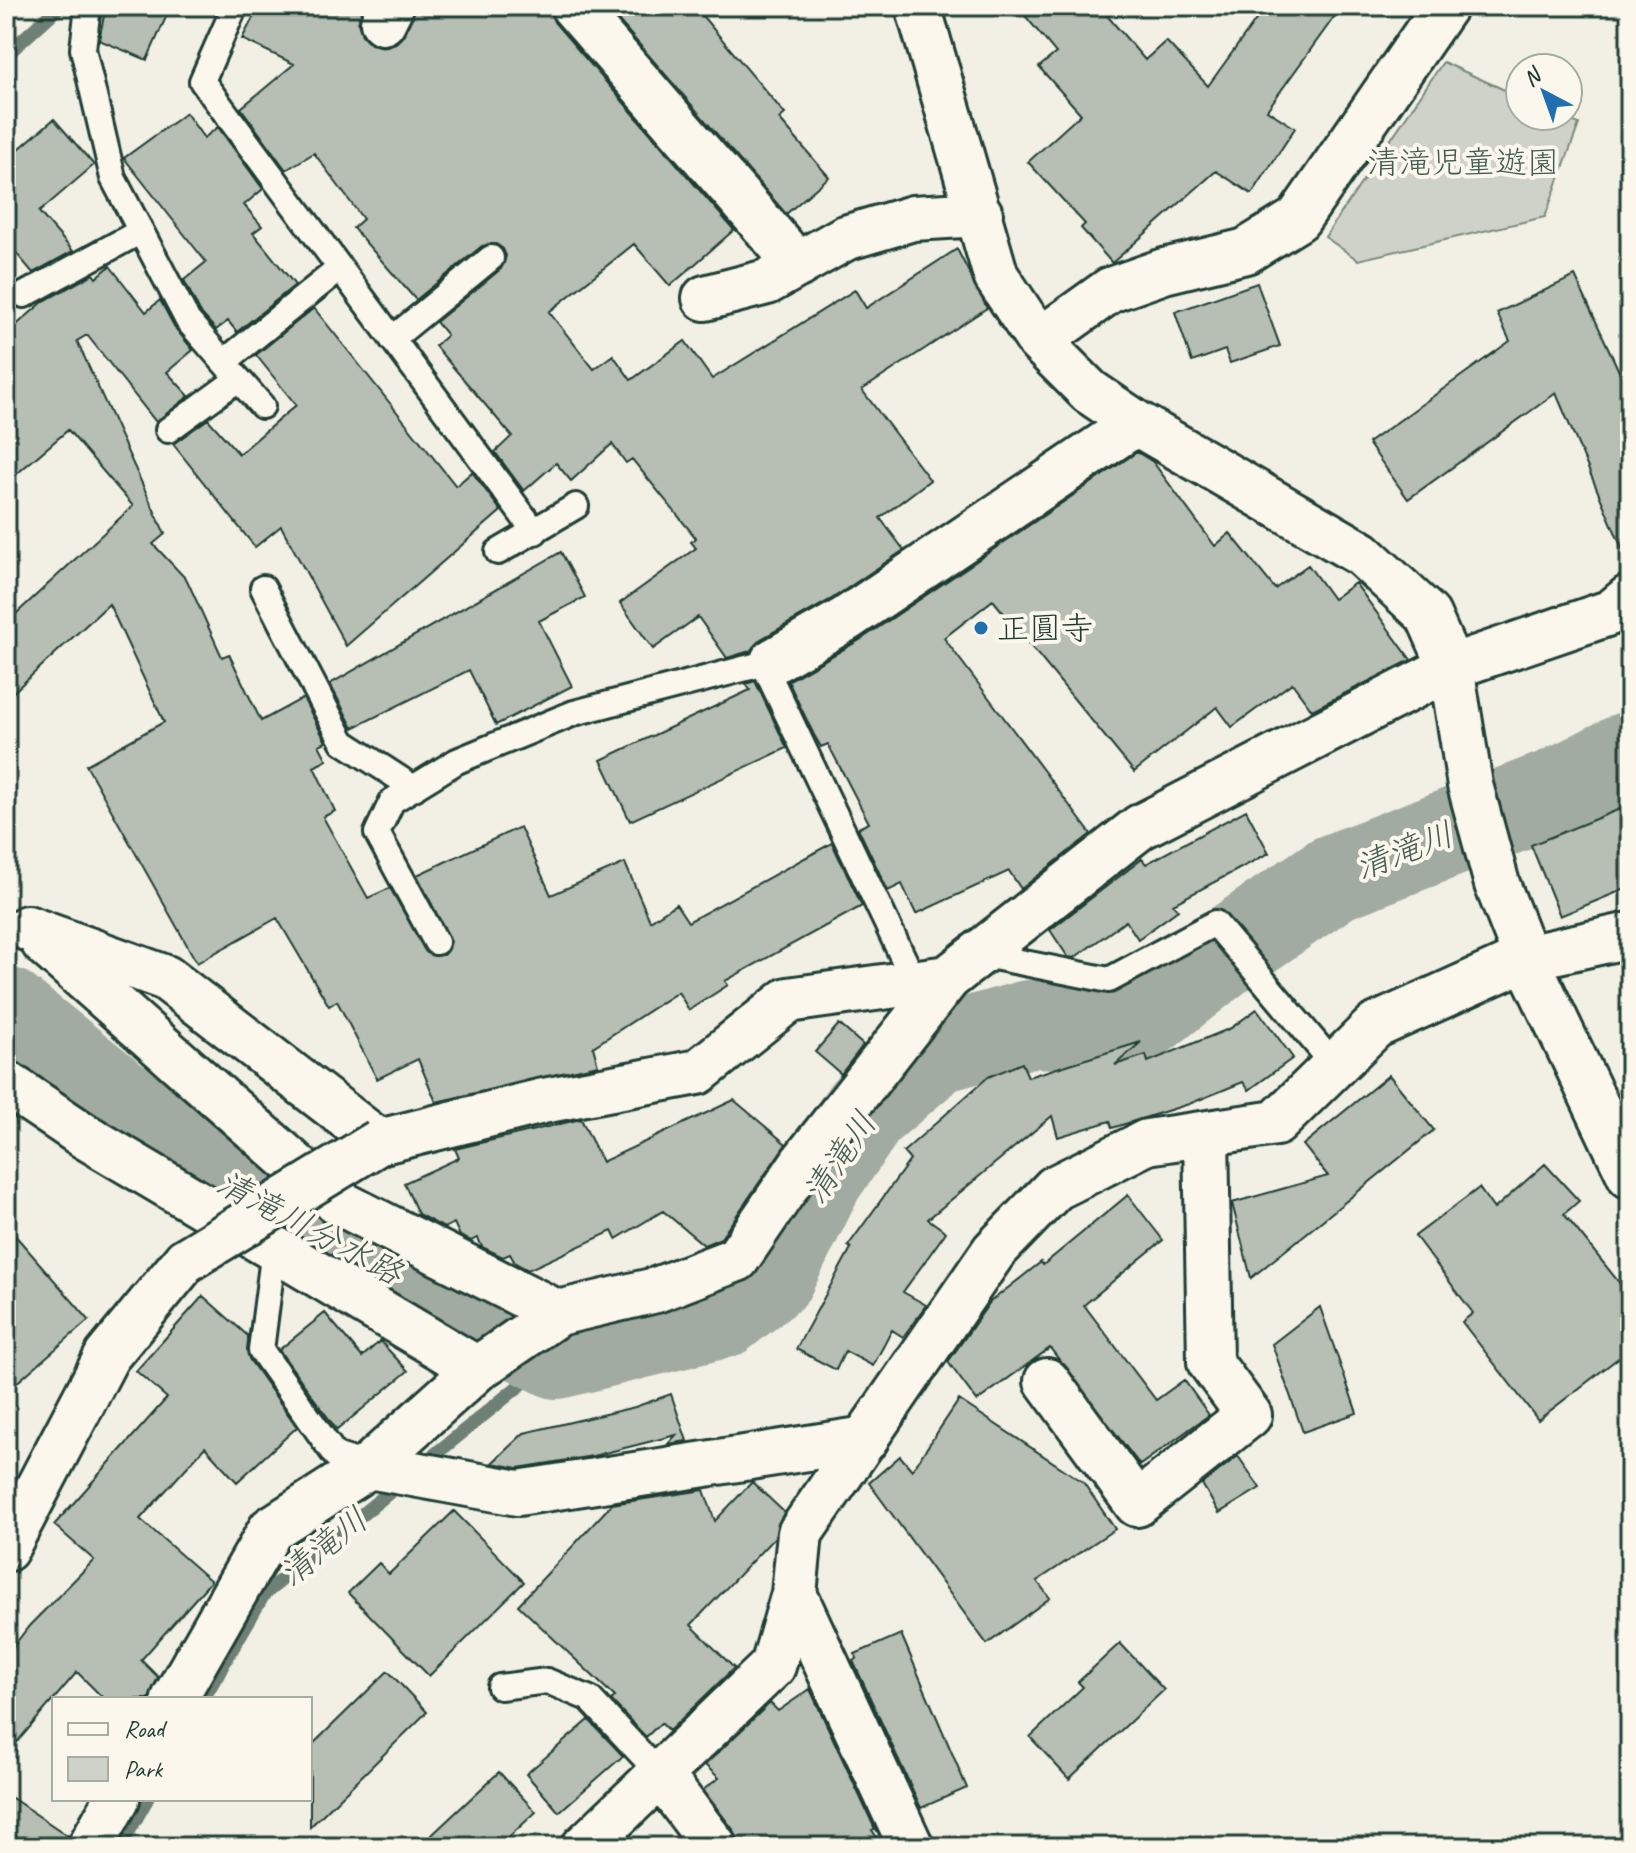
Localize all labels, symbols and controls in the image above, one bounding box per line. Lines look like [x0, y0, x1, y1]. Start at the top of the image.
north arrow [1504, 52, 1584, 132]
text: N [1517, 60, 1548, 93]
park label: 清滝児童遊園 [1367, 142, 1559, 183]
place label: 正圓寺 [997, 608, 1093, 649]
marker: 正圓寺 [972, 619, 990, 637]
water label: 清滝川 [1349, 812, 1459, 889]
water label: 清滝川 [793, 1103, 886, 1212]
water label: 清滝川分水路 [210, 1161, 412, 1295]
water label: 清滝川 [270, 1498, 376, 1595]
legend [52, 1697, 312, 1801]
text: Road [124, 1714, 168, 1744]
text: Park [124, 1754, 164, 1784]

